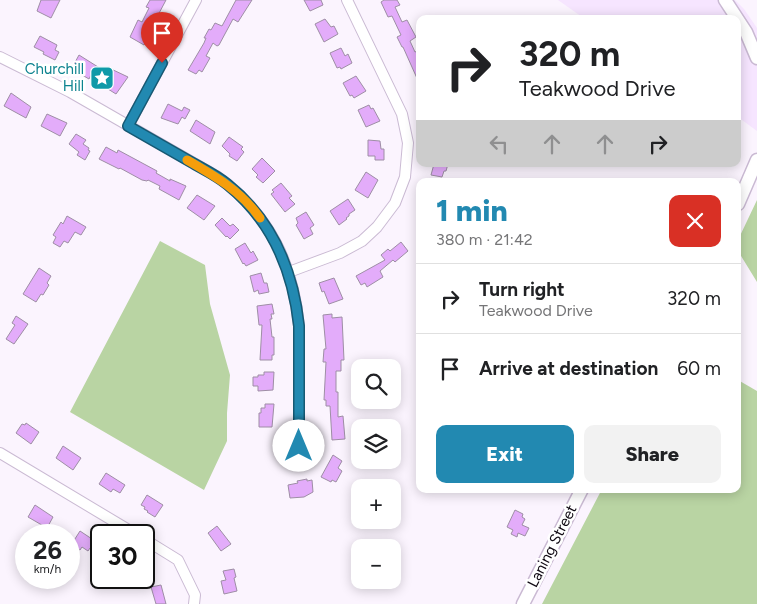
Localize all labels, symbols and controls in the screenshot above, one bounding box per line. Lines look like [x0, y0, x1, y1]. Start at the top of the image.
pin [141, 12, 183, 63]
icon: arrive [148, 19, 176, 47]
text: 320 m [519, 33, 620, 75]
icon: right [436, 35, 501, 100]
place label: Churchill Hill [25, 60, 84, 95]
place icon: Churchill Hill [89, 65, 115, 91]
text: Teakwood Drive [519, 75, 675, 102]
icon: left [485, 130, 513, 158]
icon: ahead [538, 130, 566, 158]
icon: ahead [591, 130, 619, 158]
icon: right [644, 130, 672, 158]
text: 1 min [436, 192, 508, 229]
button: close [669, 195, 721, 247]
text: 380 m · 21:42 [436, 230, 533, 249]
text: Turn right [479, 278, 565, 301]
icon: right [436, 285, 464, 313]
text: 320 m [667, 287, 721, 310]
text: Teakwood Drive [479, 301, 593, 320]
icon: arrive [436, 355, 464, 383]
text: Arrive at destination [479, 357, 658, 380]
text: 60 m [677, 357, 721, 380]
map controls [351, 359, 401, 589]
button: search [351, 359, 401, 409]
position arrow [272, 419, 324, 471]
button: layers [351, 419, 401, 469]
button: Exit [436, 425, 574, 483]
button: Share [584, 425, 721, 483]
button: + [351, 479, 401, 529]
street label: Laning Street [524, 501, 581, 590]
speed limit sign: 30 [90, 524, 155, 589]
text: 26 [33, 535, 62, 565]
button: − [351, 539, 401, 589]
text: km/h [34, 562, 61, 576]

